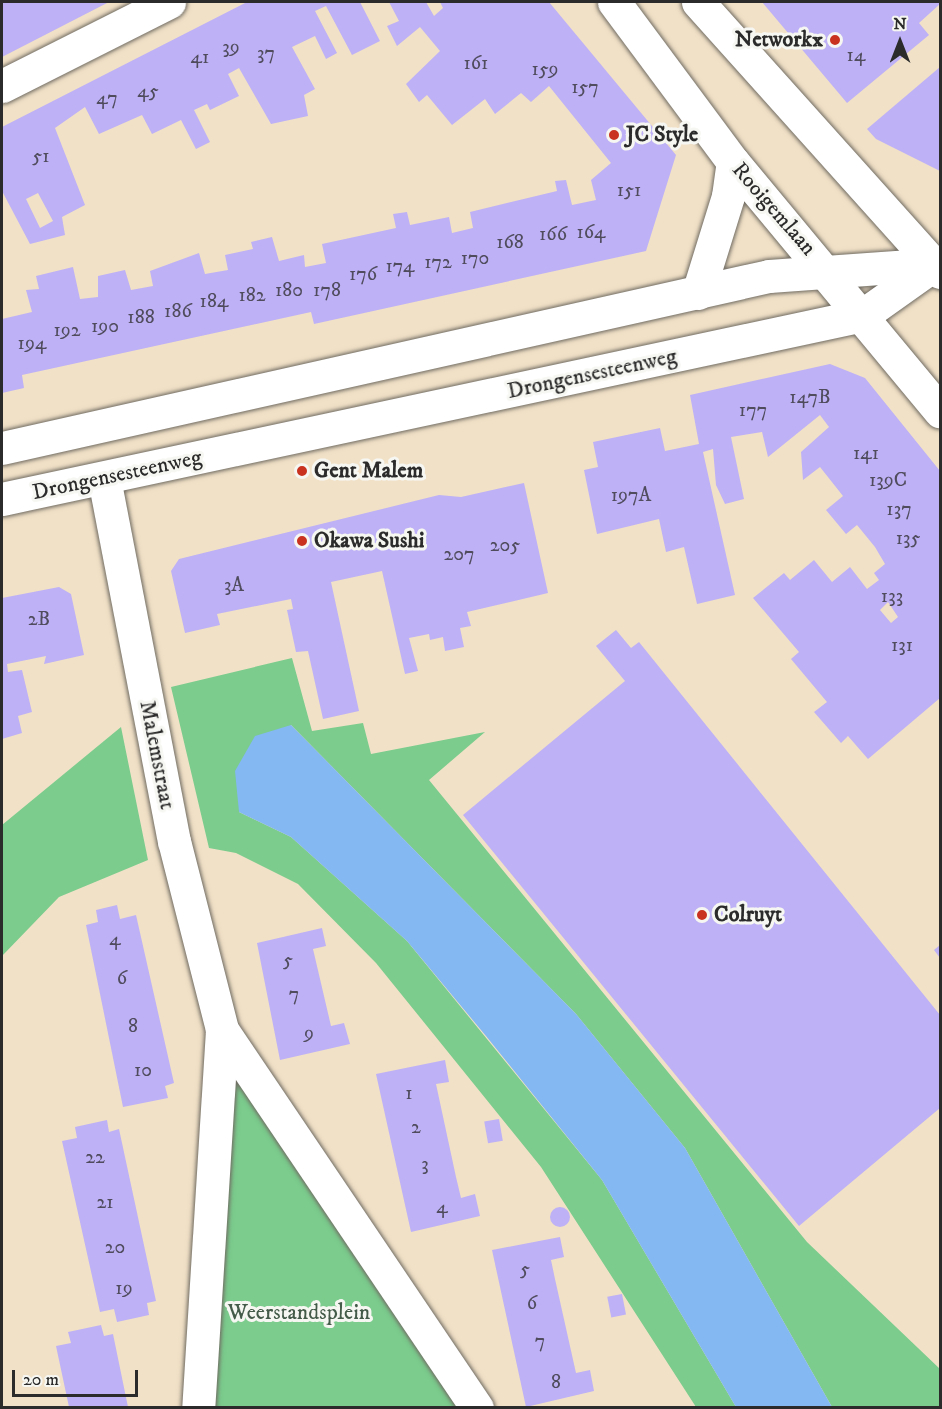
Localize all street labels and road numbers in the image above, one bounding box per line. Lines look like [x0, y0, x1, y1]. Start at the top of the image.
street label: Rooigemlaan [726, 157, 822, 261]
street label: Drongensesteenweg [505, 343, 679, 405]
street label: Drongensesteenweg [30, 444, 204, 506]
street label: Malemstraat [134, 699, 180, 811]

